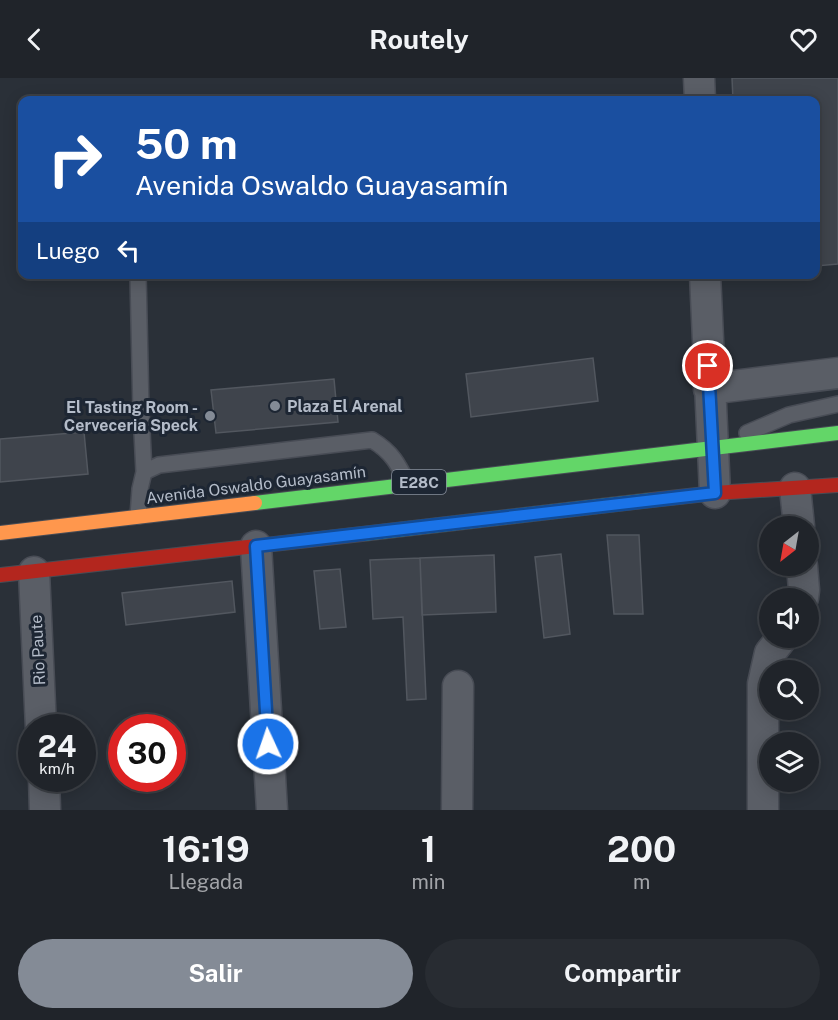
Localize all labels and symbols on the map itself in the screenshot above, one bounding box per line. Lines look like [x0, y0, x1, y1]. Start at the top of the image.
pin [682, 340, 733, 391]
place label: Plaza El Arenal [287, 397, 403, 416]
place label: El Tasting Room - Cerveceria Speck [64, 398, 198, 435]
marker: Plaza El Arenal [268, 399, 282, 413]
marker: El Tasting Room - Cerveceria Speck [203, 409, 217, 423]
street label: Avenida Oswaldo Guayasamín [145, 462, 367, 508]
road number: E28C [392, 470, 446, 494]
north arrow [759, 516, 819, 576]
street label: Rio Paute [27, 614, 49, 686]
position arrow [236, 712, 300, 776]
speed limit sign: 30 [108, 714, 186, 792]

